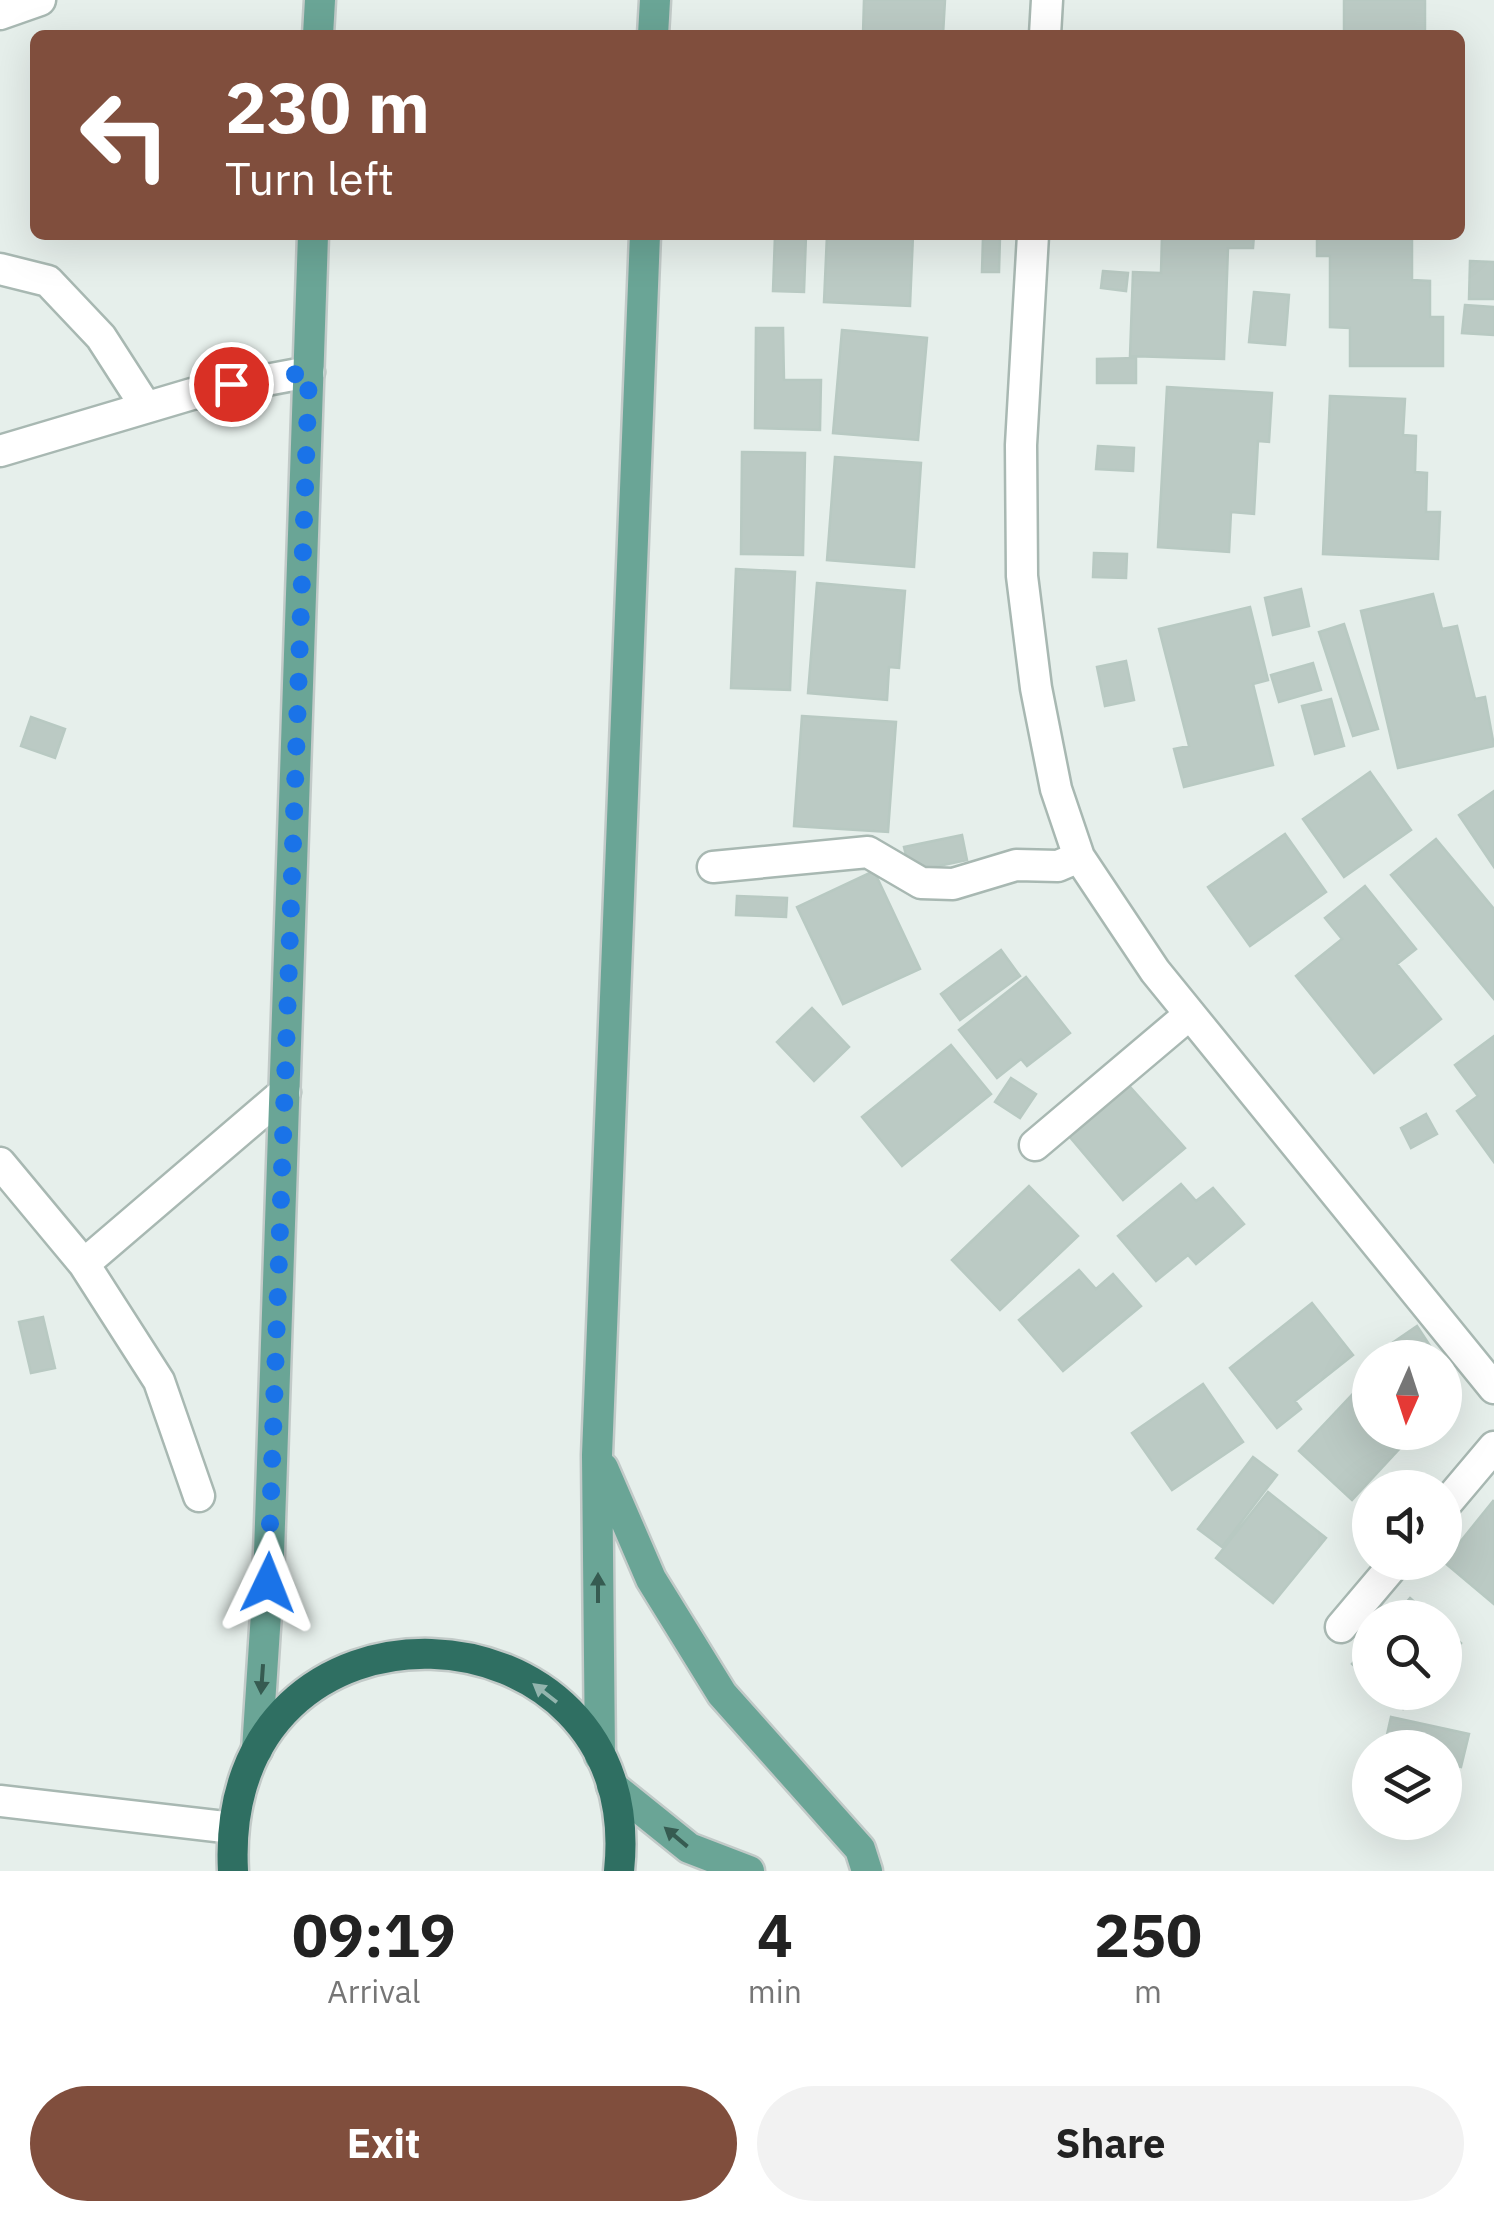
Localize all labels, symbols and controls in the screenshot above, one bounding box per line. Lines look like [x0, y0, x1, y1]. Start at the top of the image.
text: 230 m [225, 61, 430, 152]
icon: left [60, 70, 190, 200]
text: Turn left [225, 149, 394, 207]
pin [189, 342, 274, 427]
icon: arrive [204, 357, 259, 412]
north arrow [1352, 1340, 1462, 1450]
map controls [1352, 1340, 1462, 1840]
button: sound [1352, 1470, 1462, 1580]
position arrow [216, 1531, 320, 1635]
one-way arrow [590, 1572, 606, 1604]
button: search [1352, 1600, 1462, 1710]
one-way arrow [254, 1664, 270, 1696]
one-way arrow [532, 1683, 558, 1704]
button: layers [1352, 1730, 1462, 1840]
one-way arrow [663, 1826, 688, 1848]
text: 09:19 [292, 1895, 456, 1974]
text: 4 [757, 1895, 793, 1974]
text: 250 [1094, 1895, 1202, 1974]
text: Arrival [327, 1970, 421, 2012]
text: min [748, 1970, 802, 2012]
text: m [1134, 1970, 1162, 2012]
button: Exit [30, 2086, 737, 2201]
button: Share [757, 2086, 1464, 2201]

